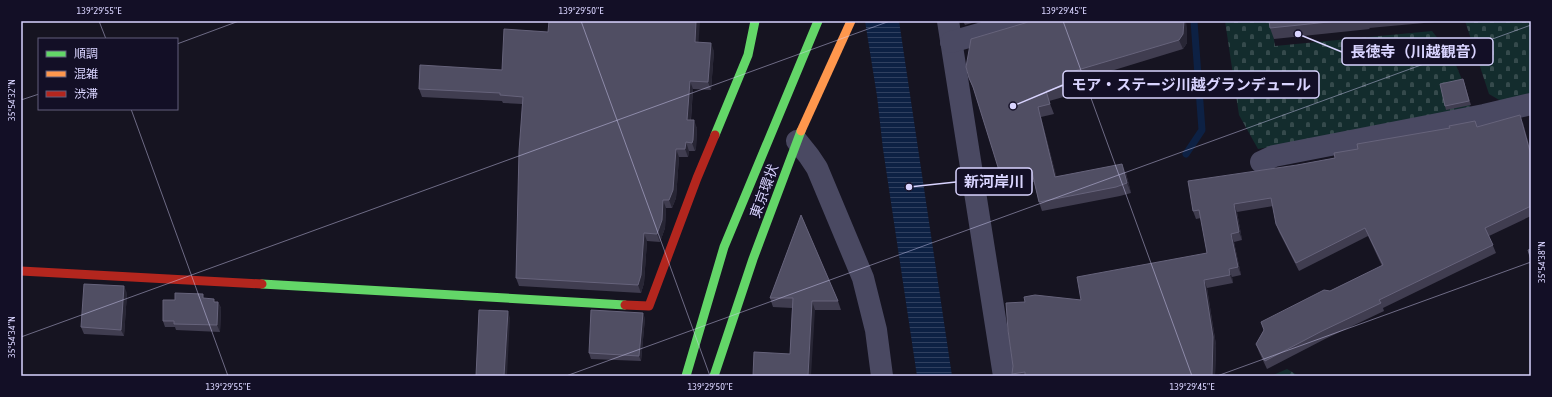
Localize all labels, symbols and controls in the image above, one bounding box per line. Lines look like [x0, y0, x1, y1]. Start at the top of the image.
text: 139°29'55"E [77, 5, 122, 16]
text: 139°29'50"E [559, 5, 604, 16]
text: 139°29'45"E [1042, 5, 1087, 16]
legend [38, 38, 178, 110]
callout: 長徳寺（川越観音） [1342, 38, 1493, 65]
text: 長徳寺（川越観音） [1350, 43, 1486, 60]
text: 順調 [74, 47, 98, 61]
text: 混雑 [74, 67, 98, 81]
callout: モア・ステージ川越グランデュール [1063, 71, 1319, 98]
text: モア・ステージ川越グランデュール [1071, 76, 1311, 93]
text: 35°54'32"N [6, 79, 17, 121]
text: 渋滞 [74, 87, 98, 101]
street label: 東京環状 [747, 162, 781, 220]
callout: 新河岸川 [956, 168, 1032, 195]
text: 新河岸川 [964, 173, 1024, 190]
text: 35°54'38"N [1536, 241, 1547, 283]
text: 35°54'34"N [6, 316, 17, 358]
text: 139°29'55"E [206, 381, 251, 392]
text: 139°29'50"E [688, 381, 733, 392]
text: 139°29'45"E [1170, 381, 1215, 392]

